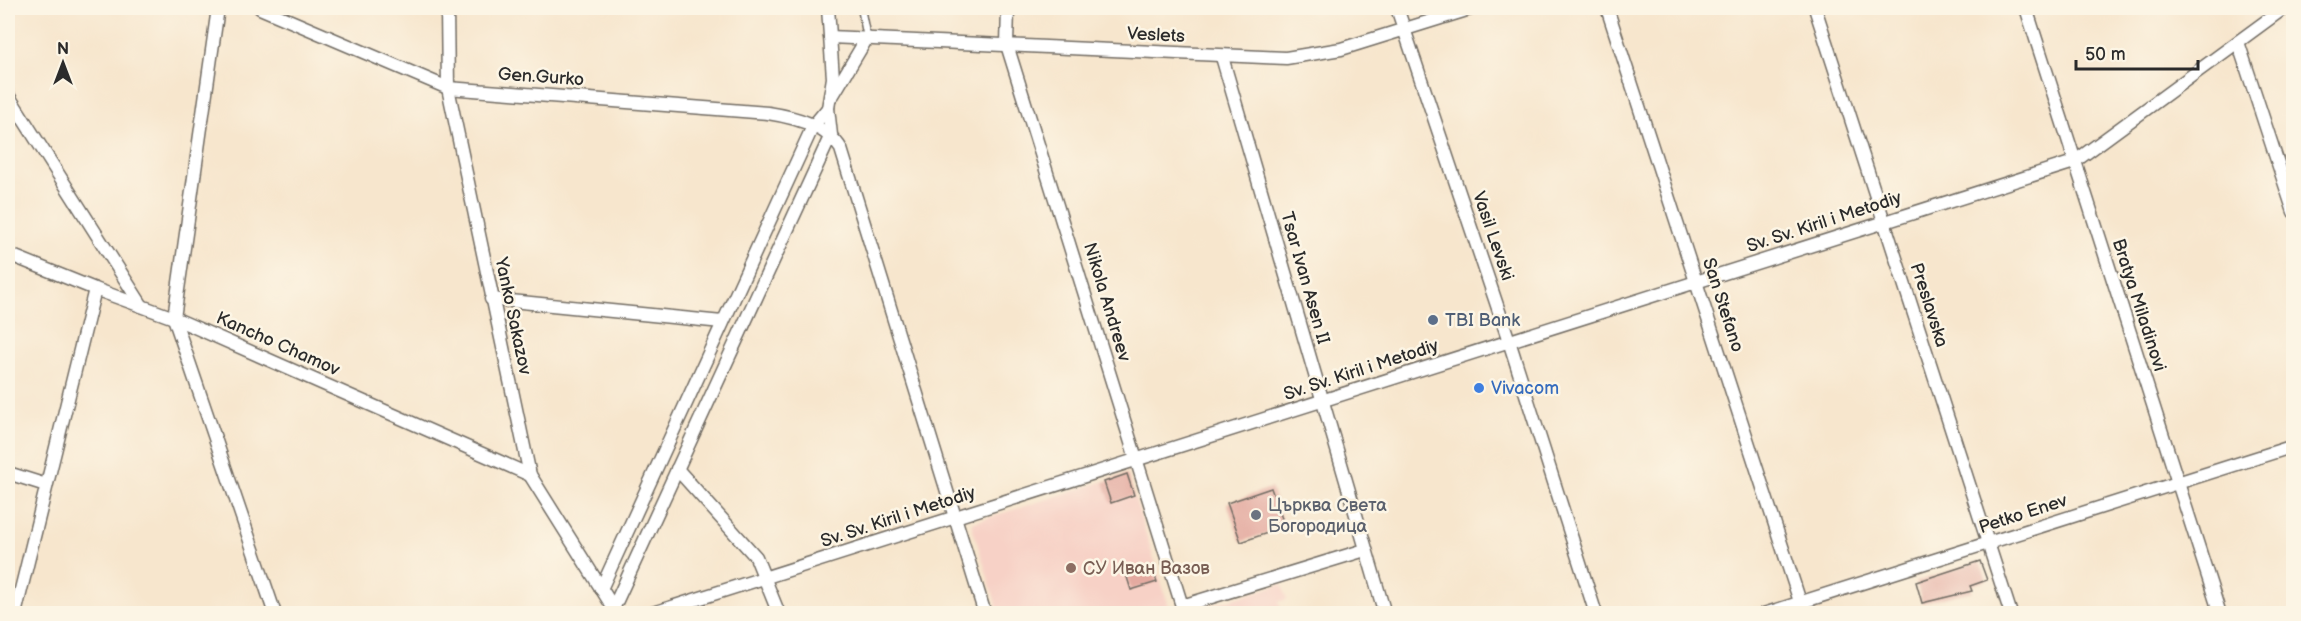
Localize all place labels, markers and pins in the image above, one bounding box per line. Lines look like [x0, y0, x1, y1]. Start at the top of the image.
place label: TBI Bank [1445, 310, 1520, 331]
marker: TBI Bank [1426, 313, 1440, 327]
place label: Vivacom [1491, 378, 1559, 399]
marker: Vivacom [1472, 381, 1486, 395]
place label: Църква Света Богородица [1268, 495, 1387, 537]
marker: Църква Света Богородица [1249, 508, 1263, 522]
place label: СУ Иван Вазов [1083, 558, 1210, 579]
marker: СУ Иван Вазов [1064, 561, 1078, 575]

